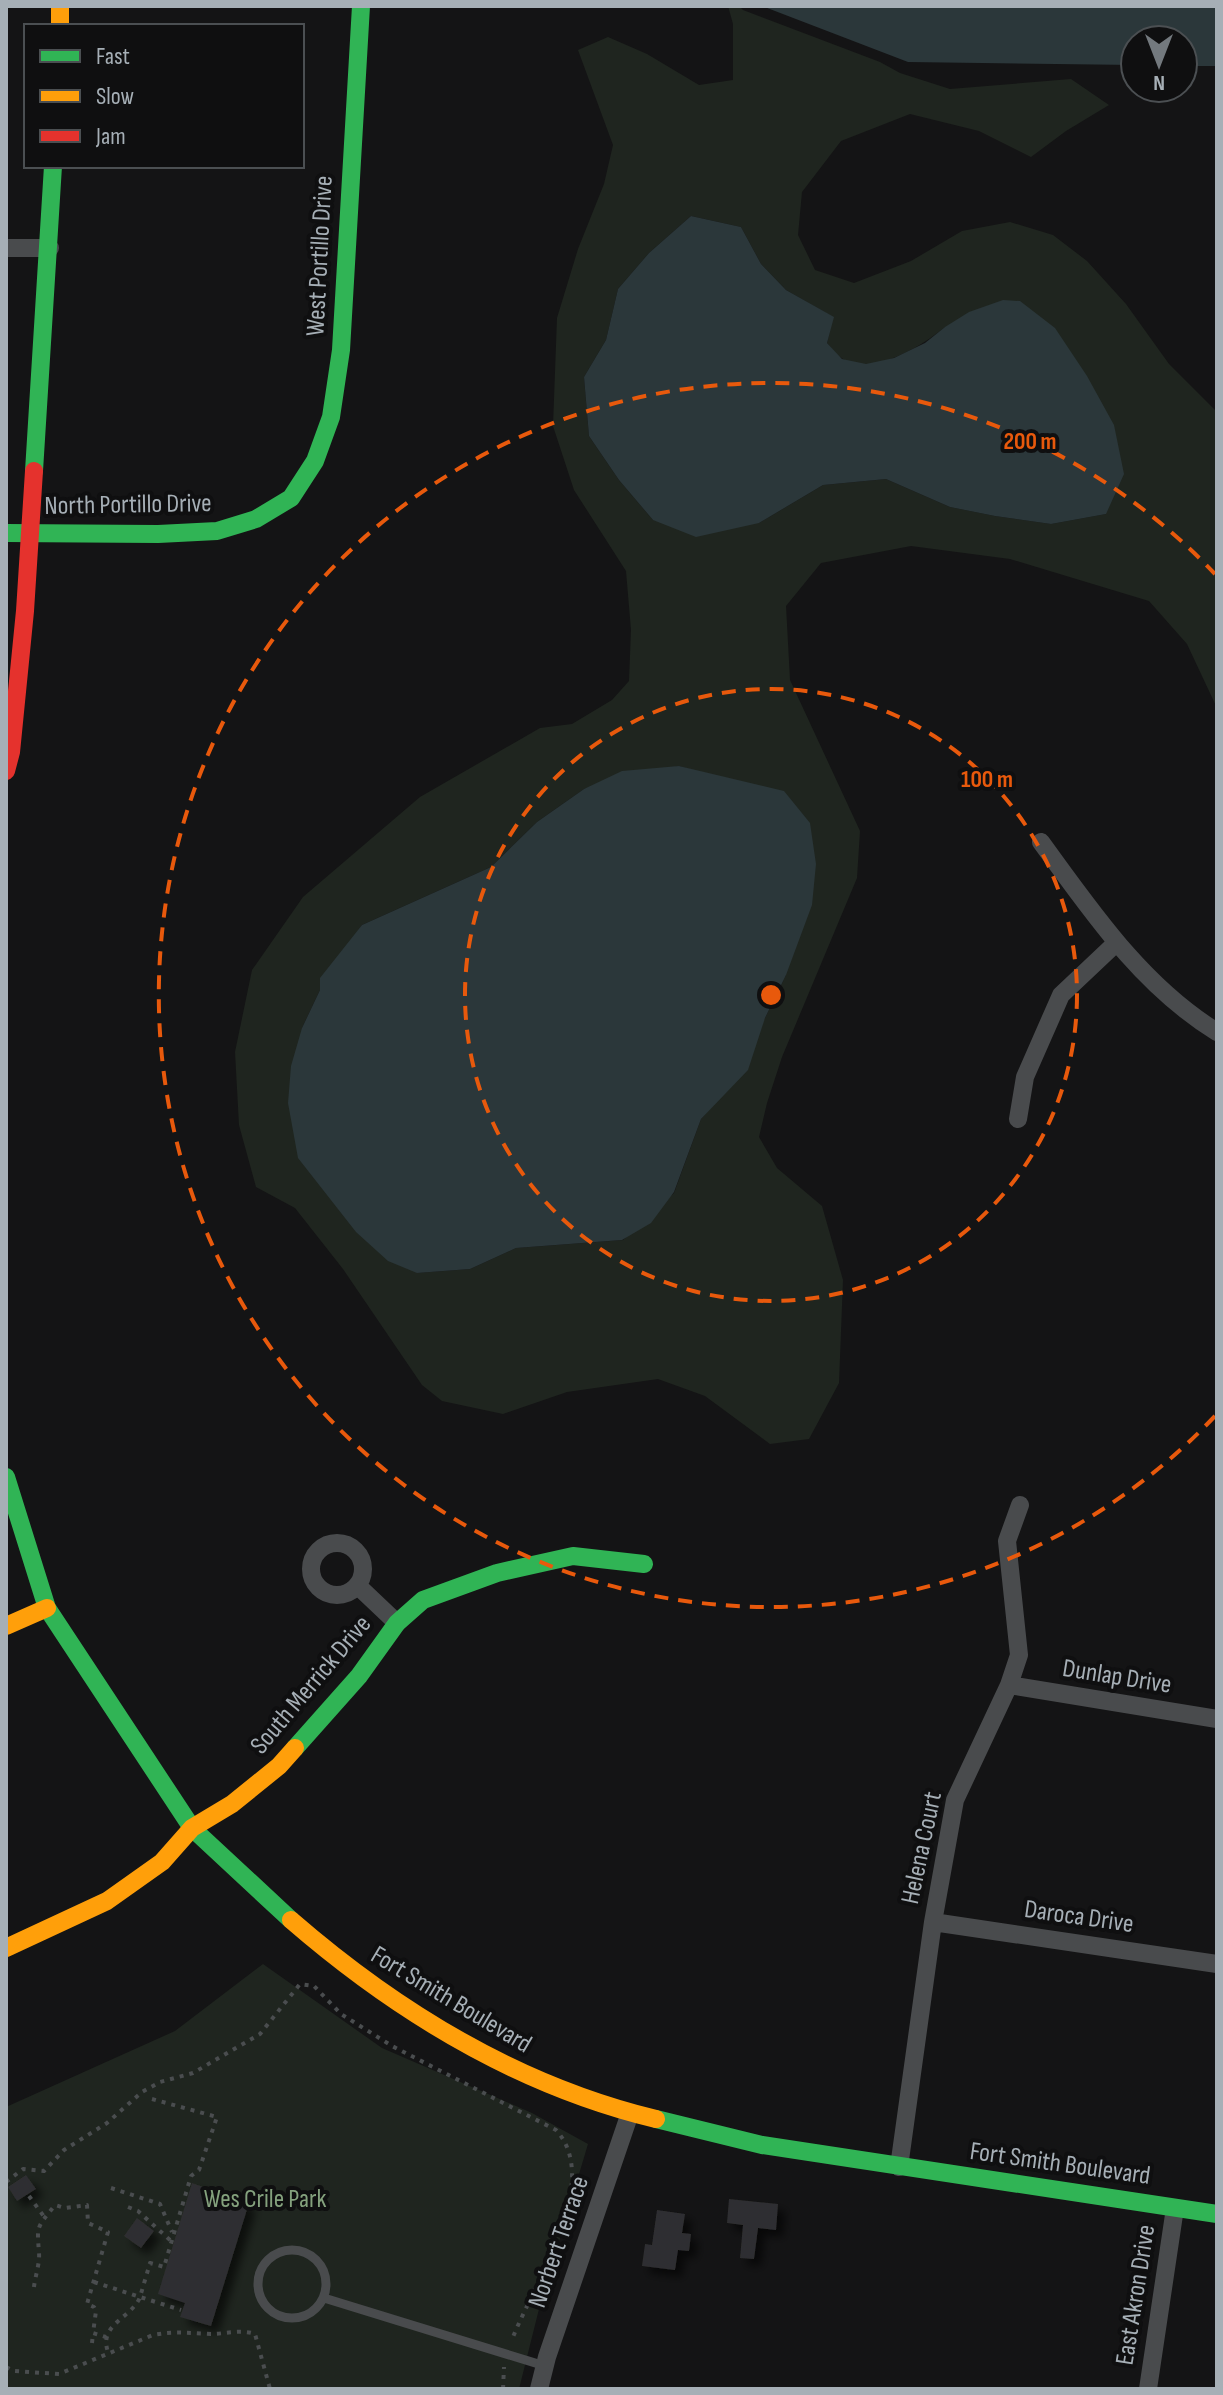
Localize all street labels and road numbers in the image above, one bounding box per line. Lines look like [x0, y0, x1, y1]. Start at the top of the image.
street label: West Portillo Drive [300, 175, 340, 337]
street label: North Portillo Drive [44, 488, 212, 522]
street label: South Merrick Drive [244, 1609, 378, 1761]
street label: Dunlap Drive [1060, 1653, 1174, 1701]
street label: Helena Court [895, 1789, 949, 1907]
street label: Daroca Drive [1022, 1894, 1136, 1940]
street label: Fort Smith Boulevard [365, 1940, 537, 2060]
street label: Fort Smith Boulevard [968, 2136, 1152, 2192]
street label: Norbert Terrace [522, 2172, 596, 2312]
street label: East Akron Drive [1110, 2223, 1162, 2367]

